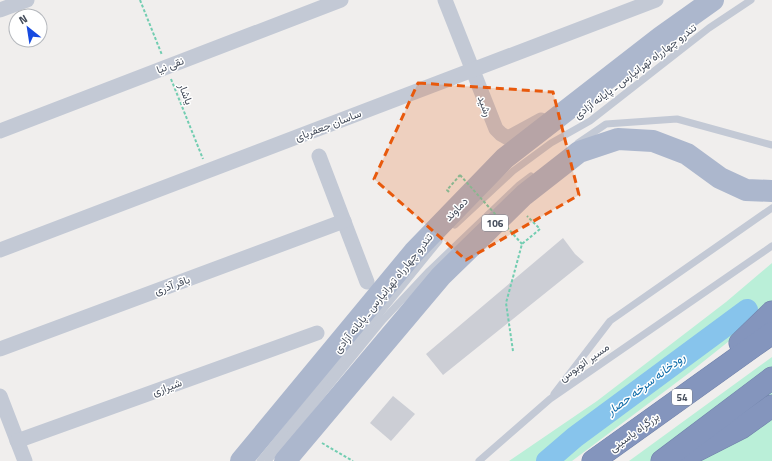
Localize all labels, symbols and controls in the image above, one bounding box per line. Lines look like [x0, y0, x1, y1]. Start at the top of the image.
north arrow [8, 8, 48, 48]
text: N [16, 11, 30, 28]
street label: تندرو چهارراه تهرانپارس ـ پایانه آزادی [570, 19, 700, 123]
street label: نقی نیا [154, 52, 186, 78]
street label: یاشار [174, 80, 197, 107]
street label: رشید [474, 93, 496, 119]
street label: ساسان جعفربای [292, 105, 364, 145]
street label: دماوند [441, 193, 471, 225]
road number: 106 [482, 215, 508, 231]
street label: تندرو چهارراه تهرانپارس ـ پایانه آزادی [330, 229, 437, 356]
street label: باقر آذری [152, 271, 192, 299]
street label: مسیر اتوبوس [556, 339, 613, 385]
water label: رودخانه سرخه حصار [602, 348, 689, 420]
street label: شیرازی [150, 374, 184, 400]
road number: 54 [672, 389, 692, 405]
street label: بزرگراه یاسینی [606, 408, 662, 456]

